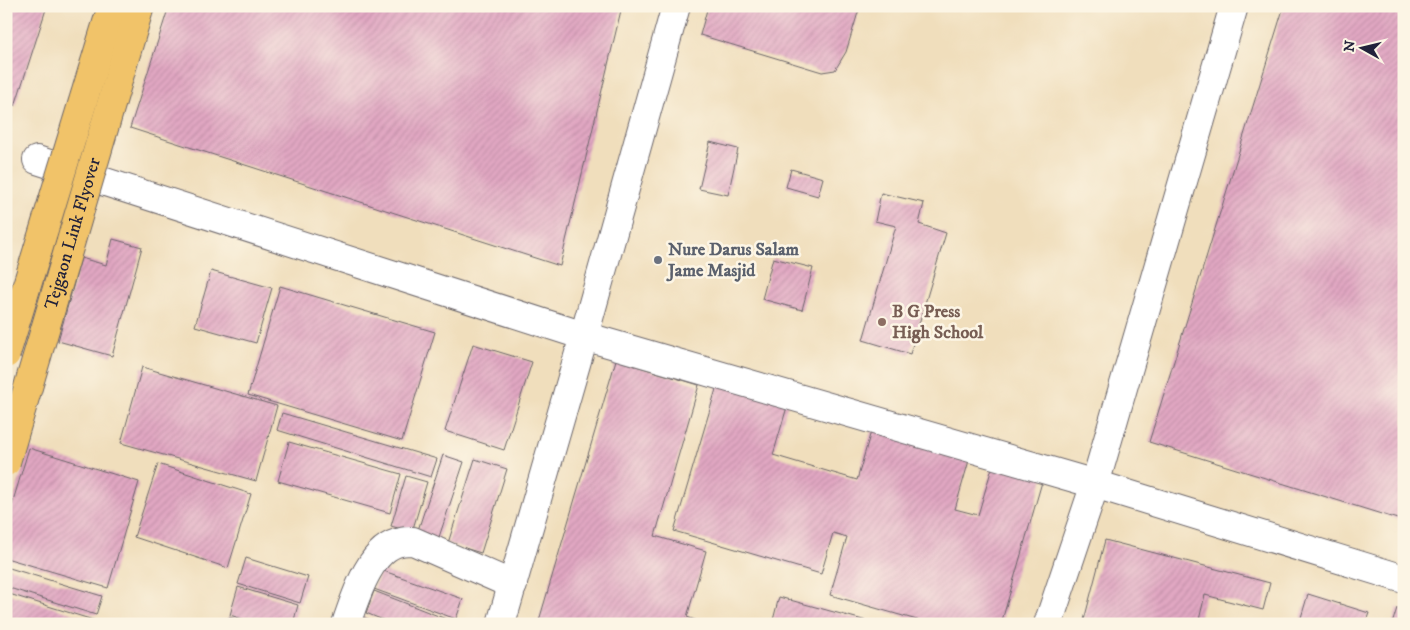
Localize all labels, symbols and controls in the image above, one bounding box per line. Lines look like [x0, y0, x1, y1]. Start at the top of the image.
north arrow [1338, 22, 1388, 72]
text: N [1340, 39, 1360, 53]
street label: Tejgaon Link Flyover [40, 155, 106, 312]
place label: Nure Darus Salam Jame Masjid [666, 239, 800, 282]
marker: Nure Darus Salam Jame Masjid [652, 254, 664, 266]
place label: B G Press High School [892, 301, 984, 344]
marker: B G Press High School [876, 316, 888, 328]

